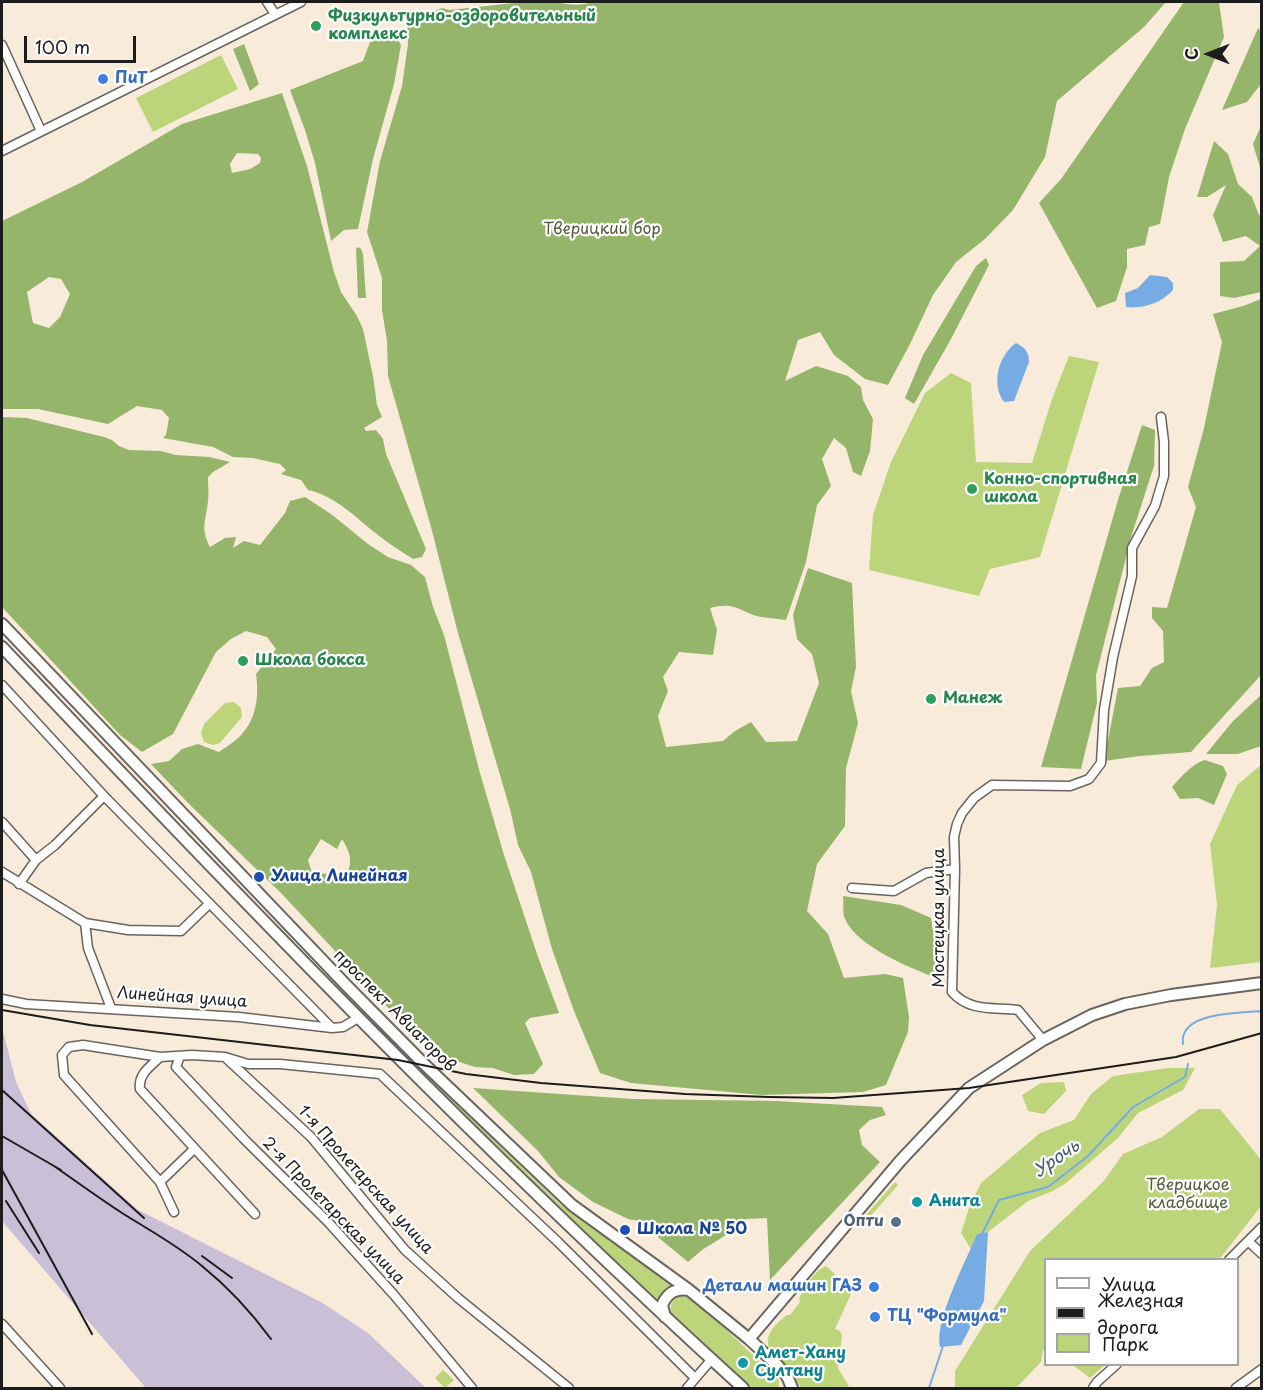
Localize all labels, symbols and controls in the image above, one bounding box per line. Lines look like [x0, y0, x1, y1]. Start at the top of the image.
place label: Физкультурно-оздоровительный комплекс [328, 7, 596, 45]
marker: Физкультурно-оздоровительный комплекс [309, 19, 323, 33]
scale bar [27, 24, 140, 62]
north arrow [1179, 24, 1239, 84]
text: 100 m [35, 33, 90, 60]
text: С [1179, 48, 1203, 60]
place label: ПиТ [115, 69, 148, 89]
marker: ПиТ [96, 72, 110, 86]
park label: Тверицкий бор [543, 220, 661, 240]
place label: Конно-спортивная школа [984, 470, 1137, 508]
marker: Конно-спортивная школа [965, 482, 979, 496]
place label: Школа бокса [255, 651, 366, 671]
marker: Школа бокса [236, 654, 250, 668]
place label: Манеж [943, 689, 1003, 709]
marker: Манеж [924, 692, 938, 706]
street label: Мостецкая улица [930, 848, 950, 988]
place label: Улица Линейная [271, 867, 408, 887]
marker: Улица Линейная [252, 870, 266, 884]
street label: проспект Авиаторов [329, 946, 459, 1076]
street label: Линейная улица [116, 984, 248, 1012]
street label: 1-я Пролетарская улица [293, 1102, 437, 1258]
street label: 2-я Пролетарская улица [258, 1133, 408, 1289]
water label: Урочь [1030, 1135, 1084, 1183]
park label: Тверицкое кладбище [1146, 1176, 1230, 1214]
place label: Анита [929, 1192, 981, 1212]
marker: Анита [910, 1195, 924, 1209]
place label: Опти [843, 1212, 884, 1232]
marker: Опти [889, 1215, 903, 1229]
place label: Школа № 50 [637, 1220, 747, 1240]
marker: Школа № 50 [618, 1223, 632, 1237]
legend [1044, 1258, 1239, 1366]
text: Улица [1102, 1270, 1156, 1297]
place label: Детали машин ГАЗ [703, 1277, 862, 1297]
marker: Детали машин ГАЗ [867, 1280, 881, 1294]
text: Железная дорога [1097, 1286, 1184, 1340]
place label: ТЦ "Формула" [887, 1307, 1007, 1327]
marker: ТЦ "Формула" [868, 1310, 882, 1324]
text: Парк [1102, 1330, 1148, 1357]
place label: Амет-Хану Султану [755, 1344, 846, 1382]
marker: Амет-Хану Султану [736, 1356, 750, 1370]

